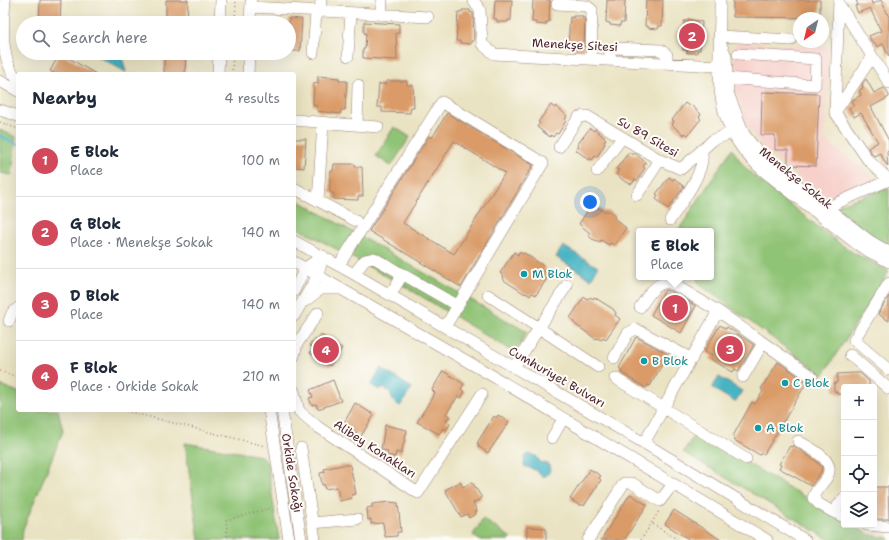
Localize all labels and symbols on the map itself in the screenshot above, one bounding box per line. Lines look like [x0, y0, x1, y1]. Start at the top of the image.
north arrow [793, 12, 829, 48]
pin: 2 [679, 21, 705, 51]
street label: Menekşe Sitesi [532, 35, 618, 55]
street label: Su 89 Sitesi [614, 113, 682, 161]
street label: Menekşe Sokak [756, 143, 836, 213]
your location [580, 192, 600, 212]
place label: M Blok [532, 266, 573, 282]
marker: M Blok [519, 269, 529, 279]
pin: 1 [662, 293, 688, 323]
pin: 3 [717, 334, 743, 364]
pin: 4 [313, 335, 339, 365]
street label: Cumhuriyet Bulvarı [506, 343, 608, 411]
place label: B Blok [652, 353, 688, 369]
marker: B Blok [639, 356, 649, 366]
place label: C Blok [793, 375, 829, 391]
marker: C Blok [780, 378, 790, 388]
street label: Alibey Konakları [331, 416, 419, 482]
place label: A Blok [766, 420, 804, 436]
marker: A Blok [753, 423, 763, 433]
street label: Orkide Sokağı [278, 432, 306, 514]

